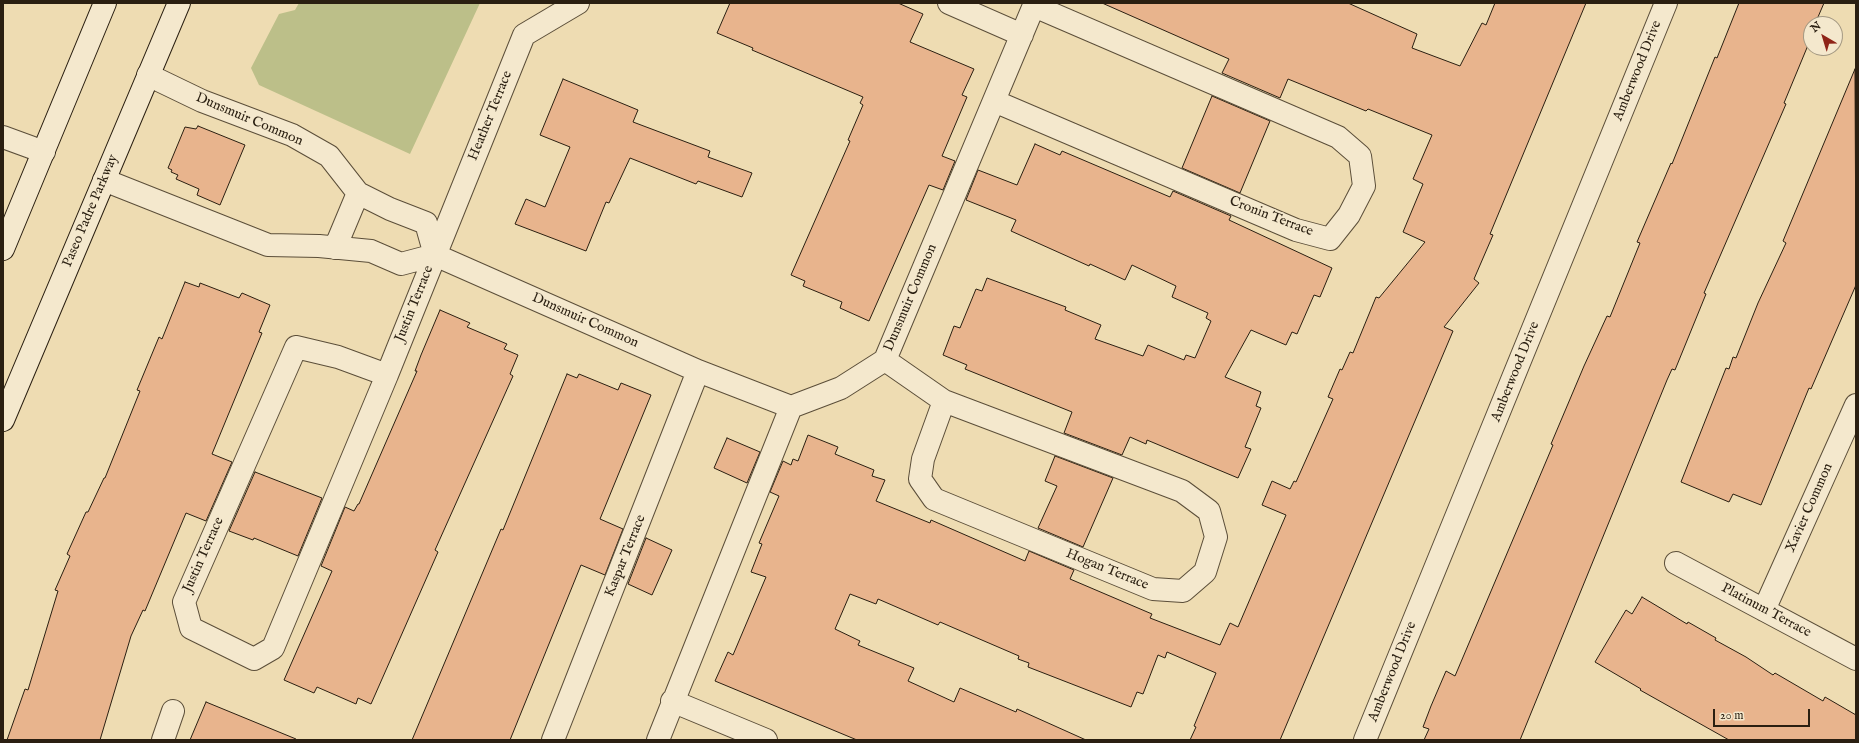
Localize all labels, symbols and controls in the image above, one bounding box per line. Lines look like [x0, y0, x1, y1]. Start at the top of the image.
north arrow [1803, 16, 1843, 56]
street label: Amberwood Drive [1610, 18, 1666, 124]
text: N [1808, 19, 1824, 36]
street label: Heather Terrace [465, 69, 517, 163]
street label: Dunsmuir Common [193, 90, 305, 150]
street label: Paseo Padre Parkway [60, 152, 122, 270]
street label: Cronin Terrace [1227, 193, 1315, 241]
street label: Dunsmuir Common [881, 242, 941, 354]
street label: Justin Terrace [392, 263, 438, 345]
street label: Dunsmuir Common [529, 290, 641, 352]
street label: Amberwood Drive [1488, 319, 1544, 425]
street label: Xavier Common [1783, 461, 1837, 555]
street label: Kaspar Terrace [602, 512, 650, 600]
street label: Justin Terrace [180, 515, 228, 595]
street label: Hogan Terrace [1063, 546, 1151, 594]
street label: Platinum Terrace [1718, 580, 1814, 642]
street label: Amberwood Drive [1365, 619, 1421, 725]
scale bar [1715, 701, 1812, 727]
text: 20 m [1720, 708, 1743, 723]

